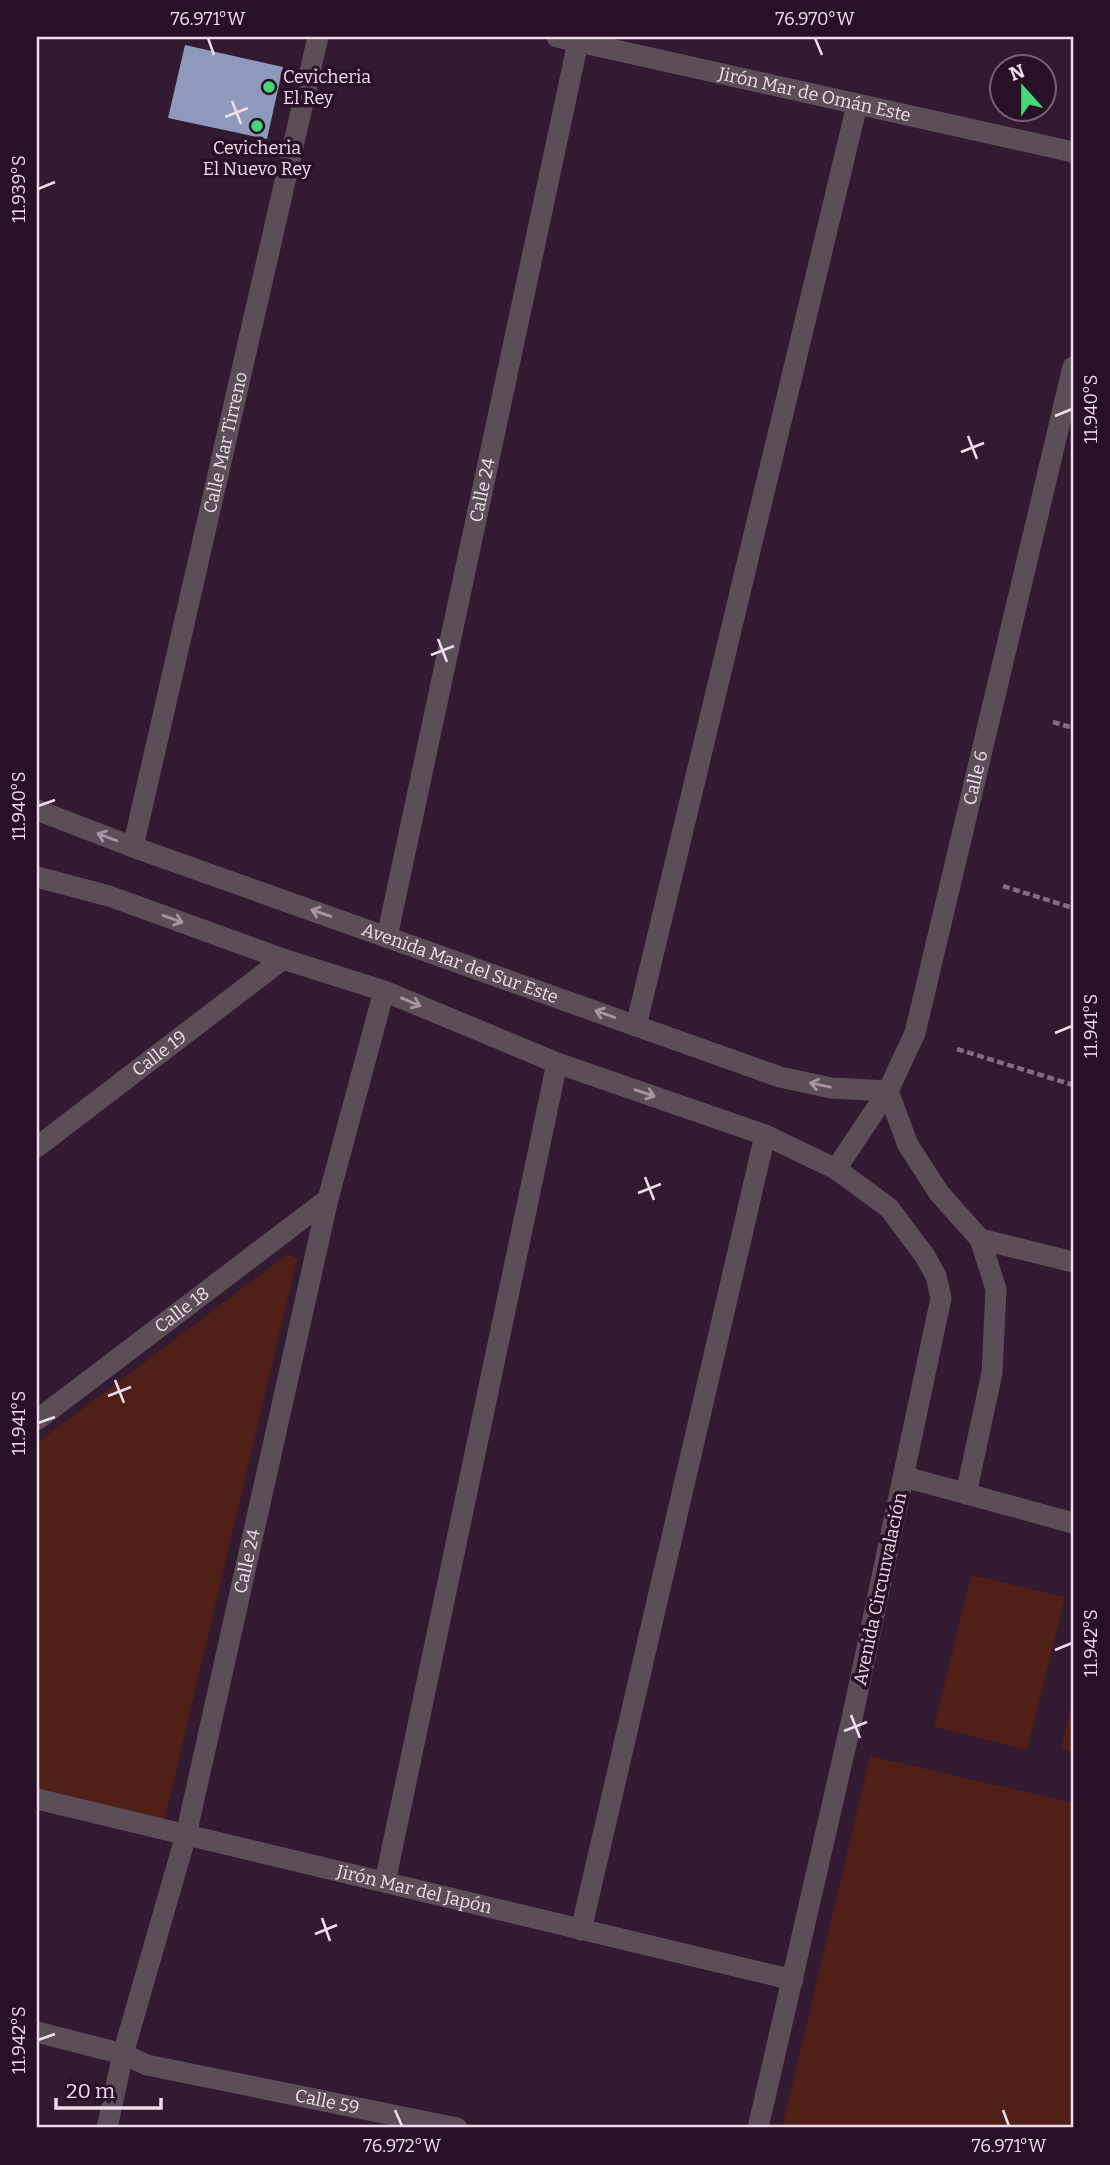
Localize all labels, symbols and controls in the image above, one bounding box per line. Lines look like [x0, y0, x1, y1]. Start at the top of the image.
text: 76.971°W [170, 8, 246, 30]
text: 76.970°W [775, 8, 855, 30]
north arrow [988, 52, 1058, 122]
text: N [1006, 59, 1028, 86]
street label: Jirón Mar de Omán Este [715, 62, 913, 127]
place label: Cevicheria El Rey [283, 66, 371, 109]
marker: Cevicheria El Rey [261, 79, 277, 95]
marker: Cevicheria El Nuevo Rey [249, 118, 265, 134]
place label: Cevicheria El Nuevo Rey [203, 137, 312, 180]
text: 11.939°S [8, 155, 30, 223]
street label: Calle Mar Tirreno [199, 370, 252, 515]
text: 11.940°S [1080, 374, 1102, 444]
street label: Calle 24 [465, 455, 500, 524]
street label: Calle 6 [958, 748, 993, 807]
text: 11.940°S [8, 771, 30, 841]
one-way arrow [96, 829, 118, 842]
one-way arrow [310, 906, 332, 919]
one-way arrow [161, 914, 183, 926]
street label: Avenida Mar del Sur Este [359, 918, 561, 1008]
text: 11.941°S [1080, 994, 1102, 1058]
one-way arrow [399, 996, 421, 1009]
one-way arrow [594, 1007, 616, 1019]
street label: Calle 19 [128, 1026, 191, 1081]
one-way arrow [809, 1078, 832, 1092]
one-way arrow [634, 1088, 656, 1101]
street label: Calle 18 [150, 1282, 214, 1338]
text: 11.941°S [8, 1391, 30, 1455]
street label: Avenida Circunvalación [849, 1490, 911, 1687]
street label: Calle 24 [229, 1527, 265, 1596]
text: 11.942°S [1080, 1609, 1102, 1677]
street label: Jirón Mar del Japón [334, 1860, 495, 1919]
text: 11.942°S [8, 2006, 30, 2074]
scale bar [56, 2067, 161, 2111]
text: 20 m [66, 2078, 115, 2104]
street label: Calle 59 [293, 2084, 361, 2119]
text: 76.972°W [363, 2135, 442, 2157]
text: 76.971°W [971, 2135, 1047, 2157]

